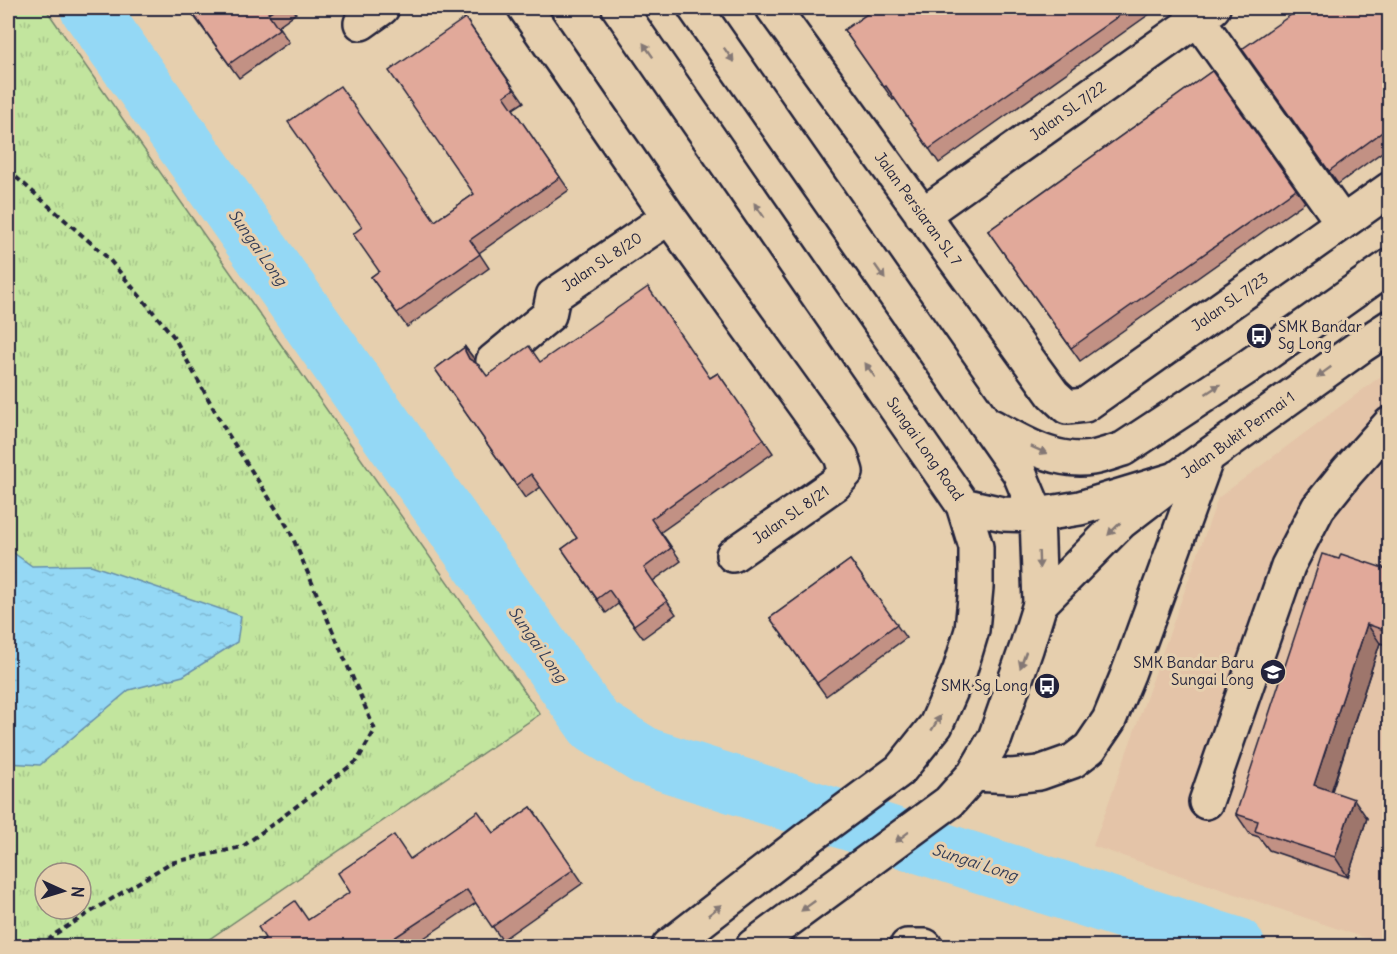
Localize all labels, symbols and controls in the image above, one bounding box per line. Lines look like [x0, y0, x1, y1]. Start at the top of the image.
one-way arrow [642, 42, 654, 58]
one-way arrow [723, 47, 735, 63]
street label: Jalan SL 7/22 [1026, 77, 1109, 145]
street label: Jalan Persiaran SL 7 [871, 148, 966, 269]
one-way arrow [754, 202, 765, 218]
water label: Sungai Long [224, 205, 292, 290]
street label: Jalan SL 8/20 [558, 228, 645, 295]
one-way arrow [874, 263, 886, 279]
street label: Jalan SL 7/23 [1188, 268, 1272, 335]
place label: SMK Bandar Sg Long [1278, 317, 1362, 353]
bus stop icon: SMK Bandar Sg Long [1244, 321, 1274, 351]
one-way arrow [864, 363, 876, 379]
one-way arrow [1317, 366, 1333, 378]
one-way arrow [1205, 383, 1221, 395]
street label: Jalan Bukit Permai 1 [1177, 387, 1298, 482]
street label: Sungai Long Road [883, 393, 968, 504]
one-way arrow [1031, 445, 1049, 455]
street label: Jalan SL 8/21 [749, 481, 832, 548]
one-way arrow [1107, 522, 1121, 537]
one-way arrow [1035, 550, 1044, 569]
water label: Sungai Long [504, 602, 572, 687]
one-way arrow [1017, 651, 1027, 669]
place label: SMK Bandar Baru Sungai Long [1133, 653, 1254, 689]
school or university icon: SMK Bandar Baru Sungai Long [1258, 657, 1288, 687]
bus stop icon: SMK Sg Long [1032, 671, 1062, 701]
place label: SMK Sg Long [941, 676, 1028, 695]
one-way arrow [930, 715, 941, 731]
one-way arrow [894, 830, 909, 842]
water label: Sungai Long [930, 839, 1021, 886]
north arrow [33, 861, 93, 921]
text: N [68, 886, 88, 898]
one-way arrow [800, 900, 816, 912]
one-way arrow [707, 904, 723, 917]

